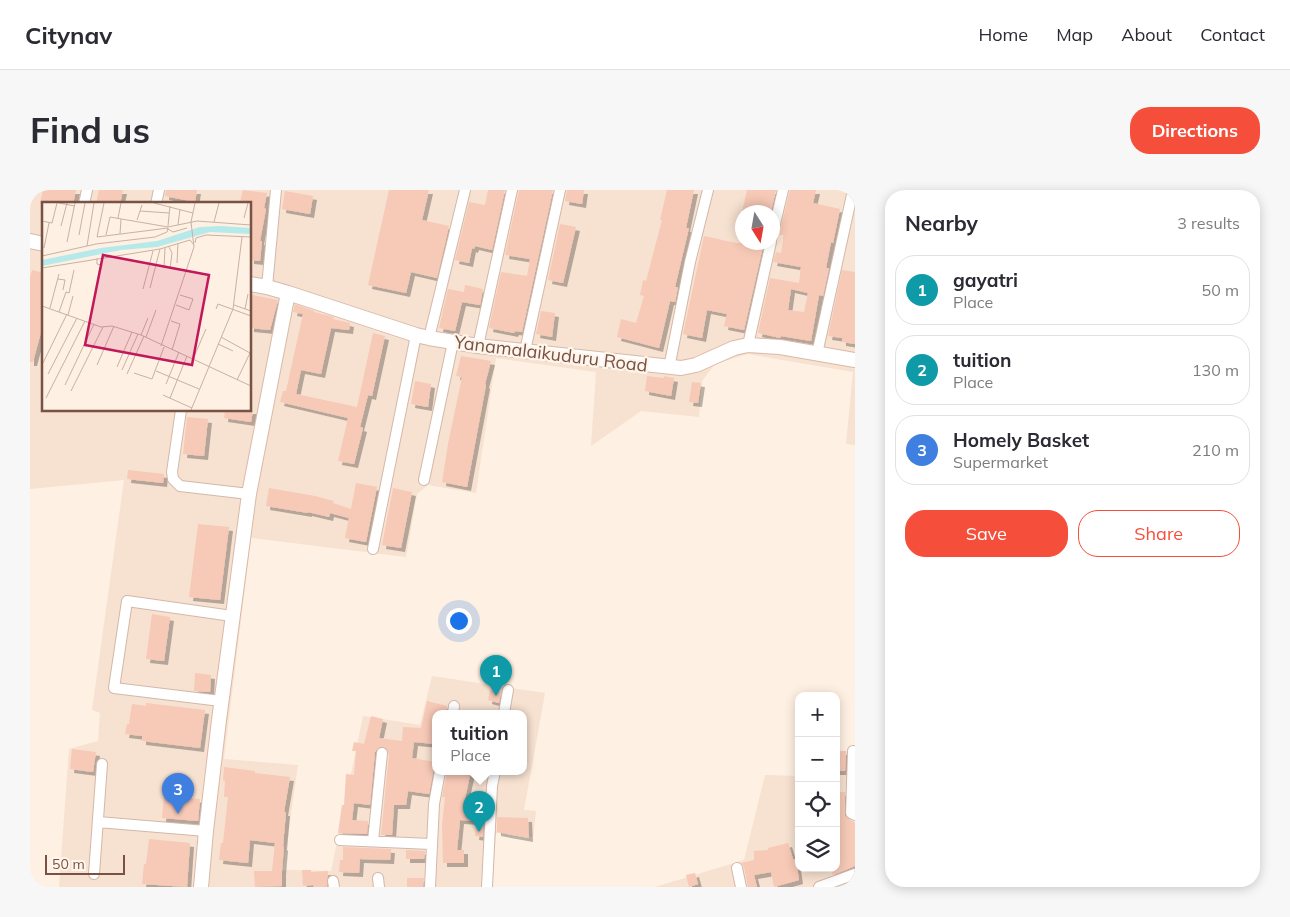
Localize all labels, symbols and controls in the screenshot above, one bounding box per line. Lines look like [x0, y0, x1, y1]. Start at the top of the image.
text: Citynav [25, 20, 112, 50]
text: Home [978, 23, 1028, 46]
text: Map [1056, 23, 1093, 46]
text: About [1121, 23, 1172, 46]
text: Contact [1200, 23, 1265, 46]
button: Directions [1130, 107, 1260, 154]
text: Find us [30, 108, 150, 152]
inset map [42, 202, 251, 411]
north arrow [735, 205, 780, 250]
text: Nearby [905, 210, 978, 236]
text: 3 results [1177, 213, 1240, 233]
text: gayatri [953, 268, 1018, 292]
text: 1 [917, 280, 927, 300]
text: 50 m [1202, 280, 1239, 300]
text: Place [953, 292, 993, 312]
street label: Yanamalaikuduru Road [452, 330, 649, 377]
text: tuition [953, 348, 1011, 372]
text: 2 [917, 360, 927, 380]
text: 130 m [1192, 360, 1239, 380]
text: Place [953, 372, 993, 392]
text: Homely Basket [953, 428, 1089, 452]
text: 3 [917, 440, 927, 460]
text: 210 m [1192, 440, 1239, 460]
text: Supermarket [953, 452, 1048, 472]
button: Save [905, 510, 1068, 557]
button: Share [1078, 510, 1240, 557]
your location [446, 608, 472, 634]
pin: 1 [480, 655, 512, 696]
map controls [795, 692, 840, 872]
button: + [795, 692, 840, 737]
popup [432, 710, 527, 775]
text: tuition [450, 721, 509, 745]
button: − [795, 737, 840, 782]
text: Place [450, 745, 491, 765]
pin: 3 [162, 773, 194, 814]
button: locate [795, 782, 840, 827]
pin: 2 [463, 791, 495, 832]
button: layers [795, 827, 840, 872]
scale bar [45, 852, 125, 875]
text: 50 m [52, 855, 85, 873]

